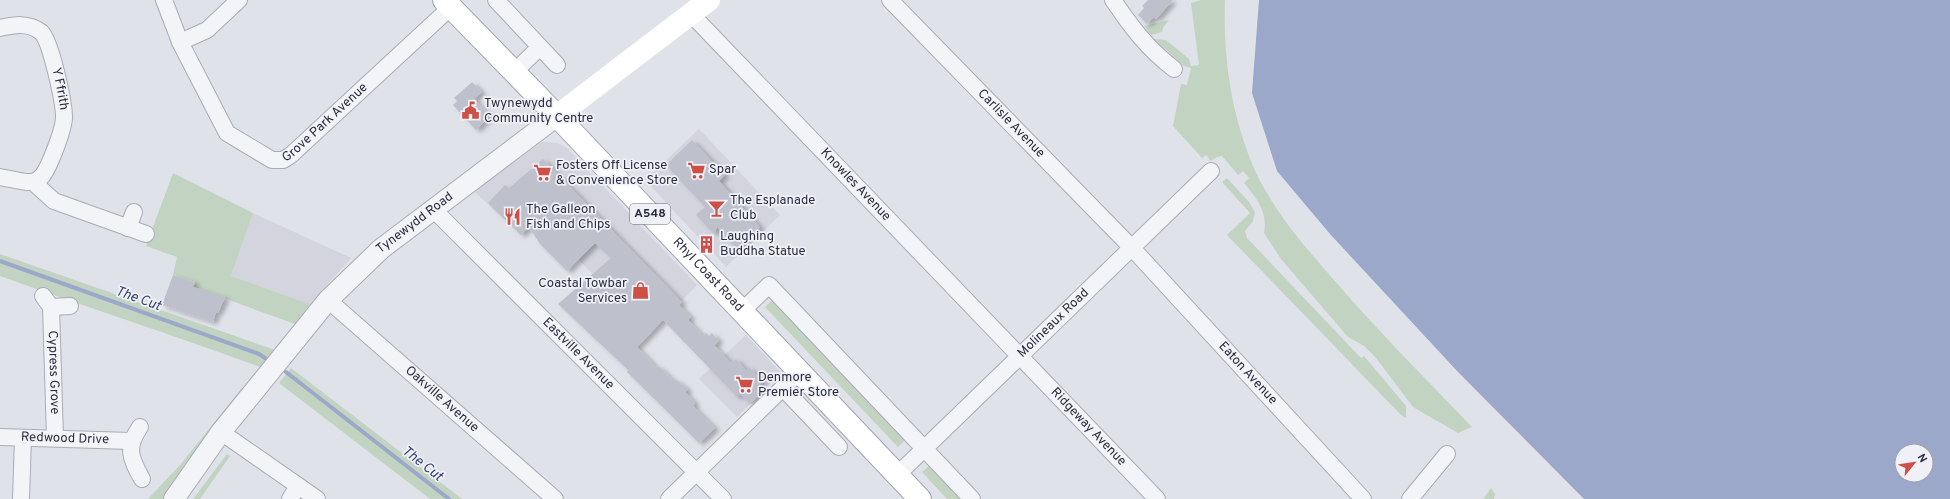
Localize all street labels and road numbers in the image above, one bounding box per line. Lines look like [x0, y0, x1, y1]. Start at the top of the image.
street label: Y Ffrith [47, 66, 71, 111]
street label: Grove Park Avenue [280, 80, 371, 166]
street label: Carlisle Avenue [974, 86, 1048, 162]
street label: Knowles Avenue [817, 145, 894, 225]
street label: Tynewydd Road [373, 189, 457, 257]
road number: A548 [630, 204, 670, 224]
street label: Rhyl Coast Road [669, 235, 747, 315]
street label: Molineaux Road [1015, 285, 1093, 361]
street label: Eastville Avenue [539, 315, 617, 393]
street label: Cypress Grove [44, 330, 62, 415]
street label: Eaton Avenue [1215, 339, 1280, 408]
street label: Oakville Avenue [401, 363, 482, 436]
street label: Ridgeway Avenue [1047, 385, 1129, 470]
street label: Redwood Drive [21, 430, 109, 448]

